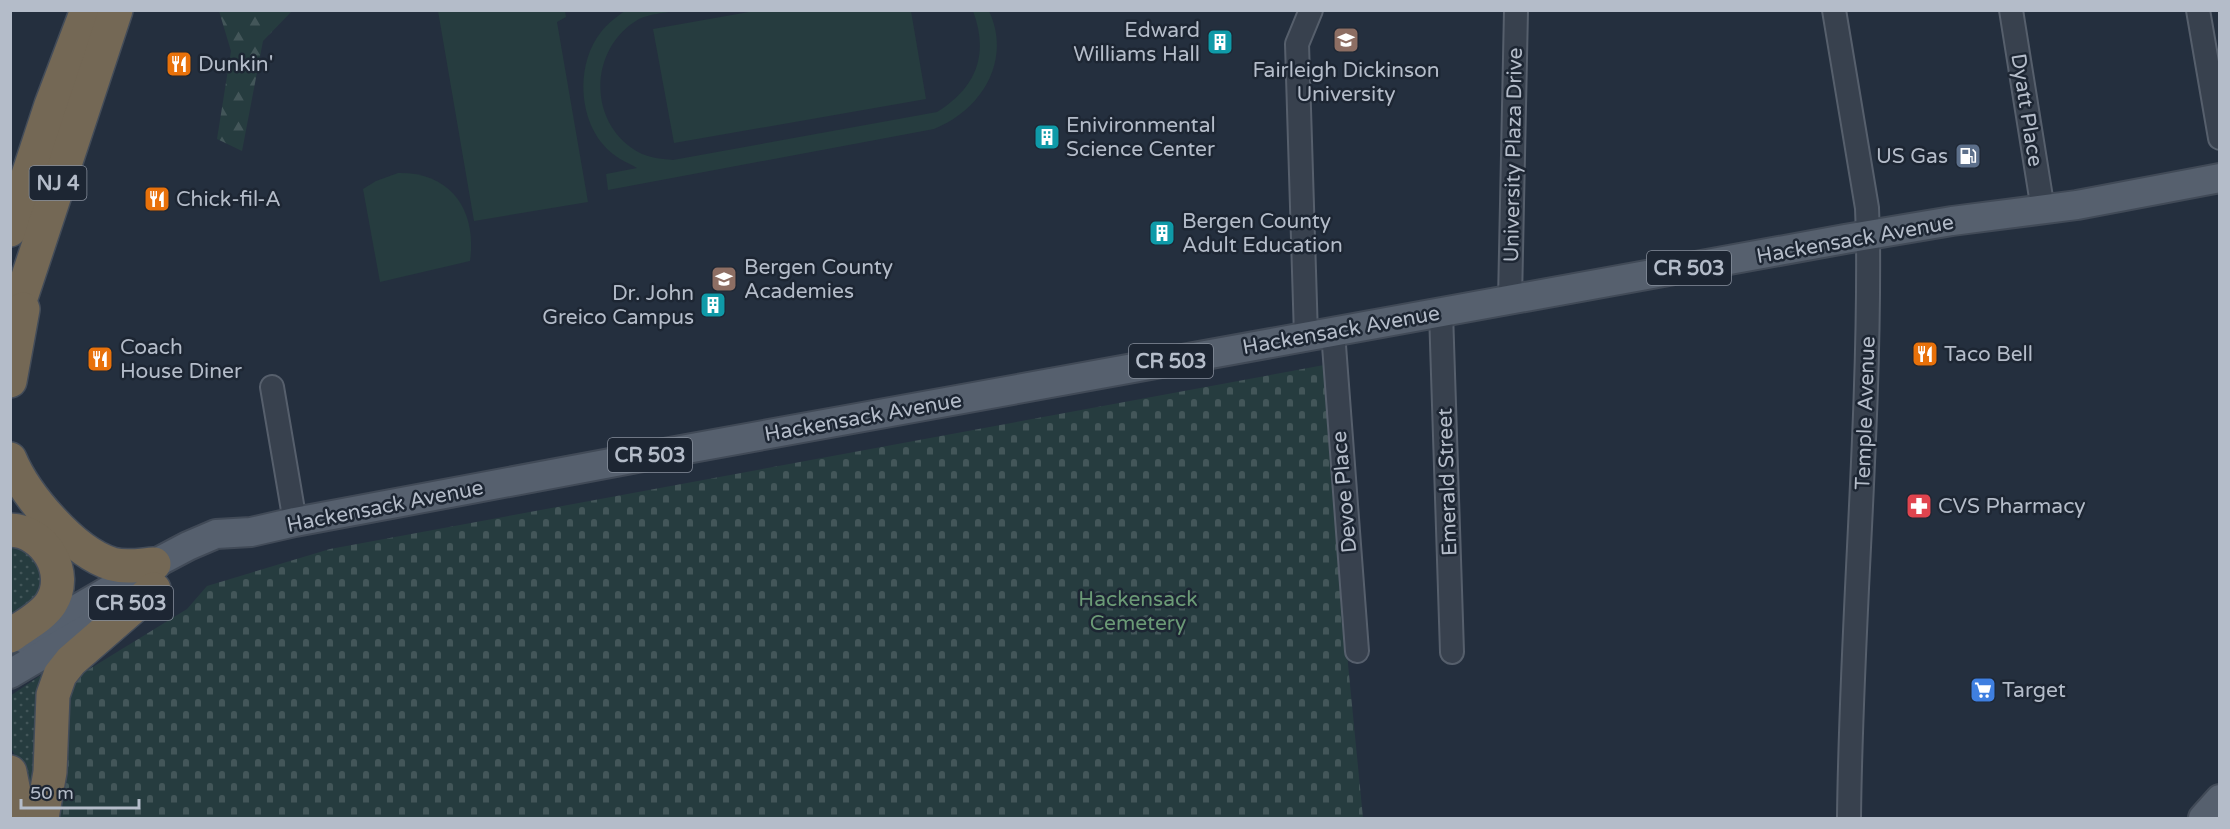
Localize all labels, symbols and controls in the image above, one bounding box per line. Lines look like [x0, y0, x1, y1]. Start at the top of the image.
place label: Edward Williams Hall [1073, 18, 1200, 67]
school or university icon: Fairleigh Dickinson University [1331, 25, 1361, 55]
building icon: Edward Williams Hall [1205, 27, 1235, 57]
street label: University Plaza Drive [1499, 47, 1528, 263]
restaurant icon: Dunkin' [164, 49, 194, 79]
place label: Dunkin' [198, 52, 273, 77]
street label: Dyatt Place [2005, 52, 2048, 168]
place label: Fairleigh Dickinson University [1252, 58, 1440, 107]
place label: Enivironmental Science Center [1066, 113, 1216, 162]
building icon: Enivironmental Science Center [1032, 122, 1062, 152]
fuel station icon: US Gas [1953, 141, 1983, 171]
place label: US Gas [1876, 144, 1948, 169]
road number: NJ 4 [29, 166, 86, 200]
restaurant icon: Chick-fil-A [142, 184, 172, 214]
place label: Chick-fil-A [176, 187, 281, 212]
place label: Bergen County Adult Education [1182, 209, 1343, 258]
street label: Hackensack Avenue [1754, 210, 1956, 269]
building icon: Bergen County Adult Education [1147, 218, 1177, 248]
road number: CR 503 [1647, 251, 1731, 285]
place label: Bergen County Academies [744, 255, 893, 304]
school or university icon: Bergen County Academies [709, 264, 739, 294]
place label: Dr. John Greico Campus [542, 281, 694, 330]
building icon: Dr. John Greico Campus [698, 290, 728, 320]
street label: Hackensack Avenue [1240, 301, 1442, 360]
place label: Coach House Diner [120, 335, 242, 384]
street label: Temple Avenue [1850, 336, 1881, 490]
restaurant icon: Taco Bell [1910, 339, 1940, 369]
place label: Taco Bell [1944, 342, 2033, 367]
restaurant icon: Coach House Diner [85, 344, 115, 374]
road number: CR 503 [1129, 344, 1213, 378]
street label: Hackensack Avenue [762, 388, 964, 447]
street label: Emerald Street [1432, 407, 1463, 556]
street label: Devoe Place [1327, 430, 1362, 554]
road number: CR 503 [608, 438, 692, 472]
street label: Hackensack Avenue [285, 475, 486, 538]
pharmacy icon: CVS Pharmacy [1904, 491, 1934, 521]
place label: CVS Pharmacy [1938, 494, 2086, 519]
road number: CR 503 [89, 586, 173, 620]
park label: Hackensack Cemetery [1078, 587, 1198, 636]
supermarket icon: Target [1968, 675, 1998, 705]
place label: Target [2002, 678, 2066, 703]
scale bar [21, 772, 140, 810]
text: 50 m [30, 782, 74, 804]

